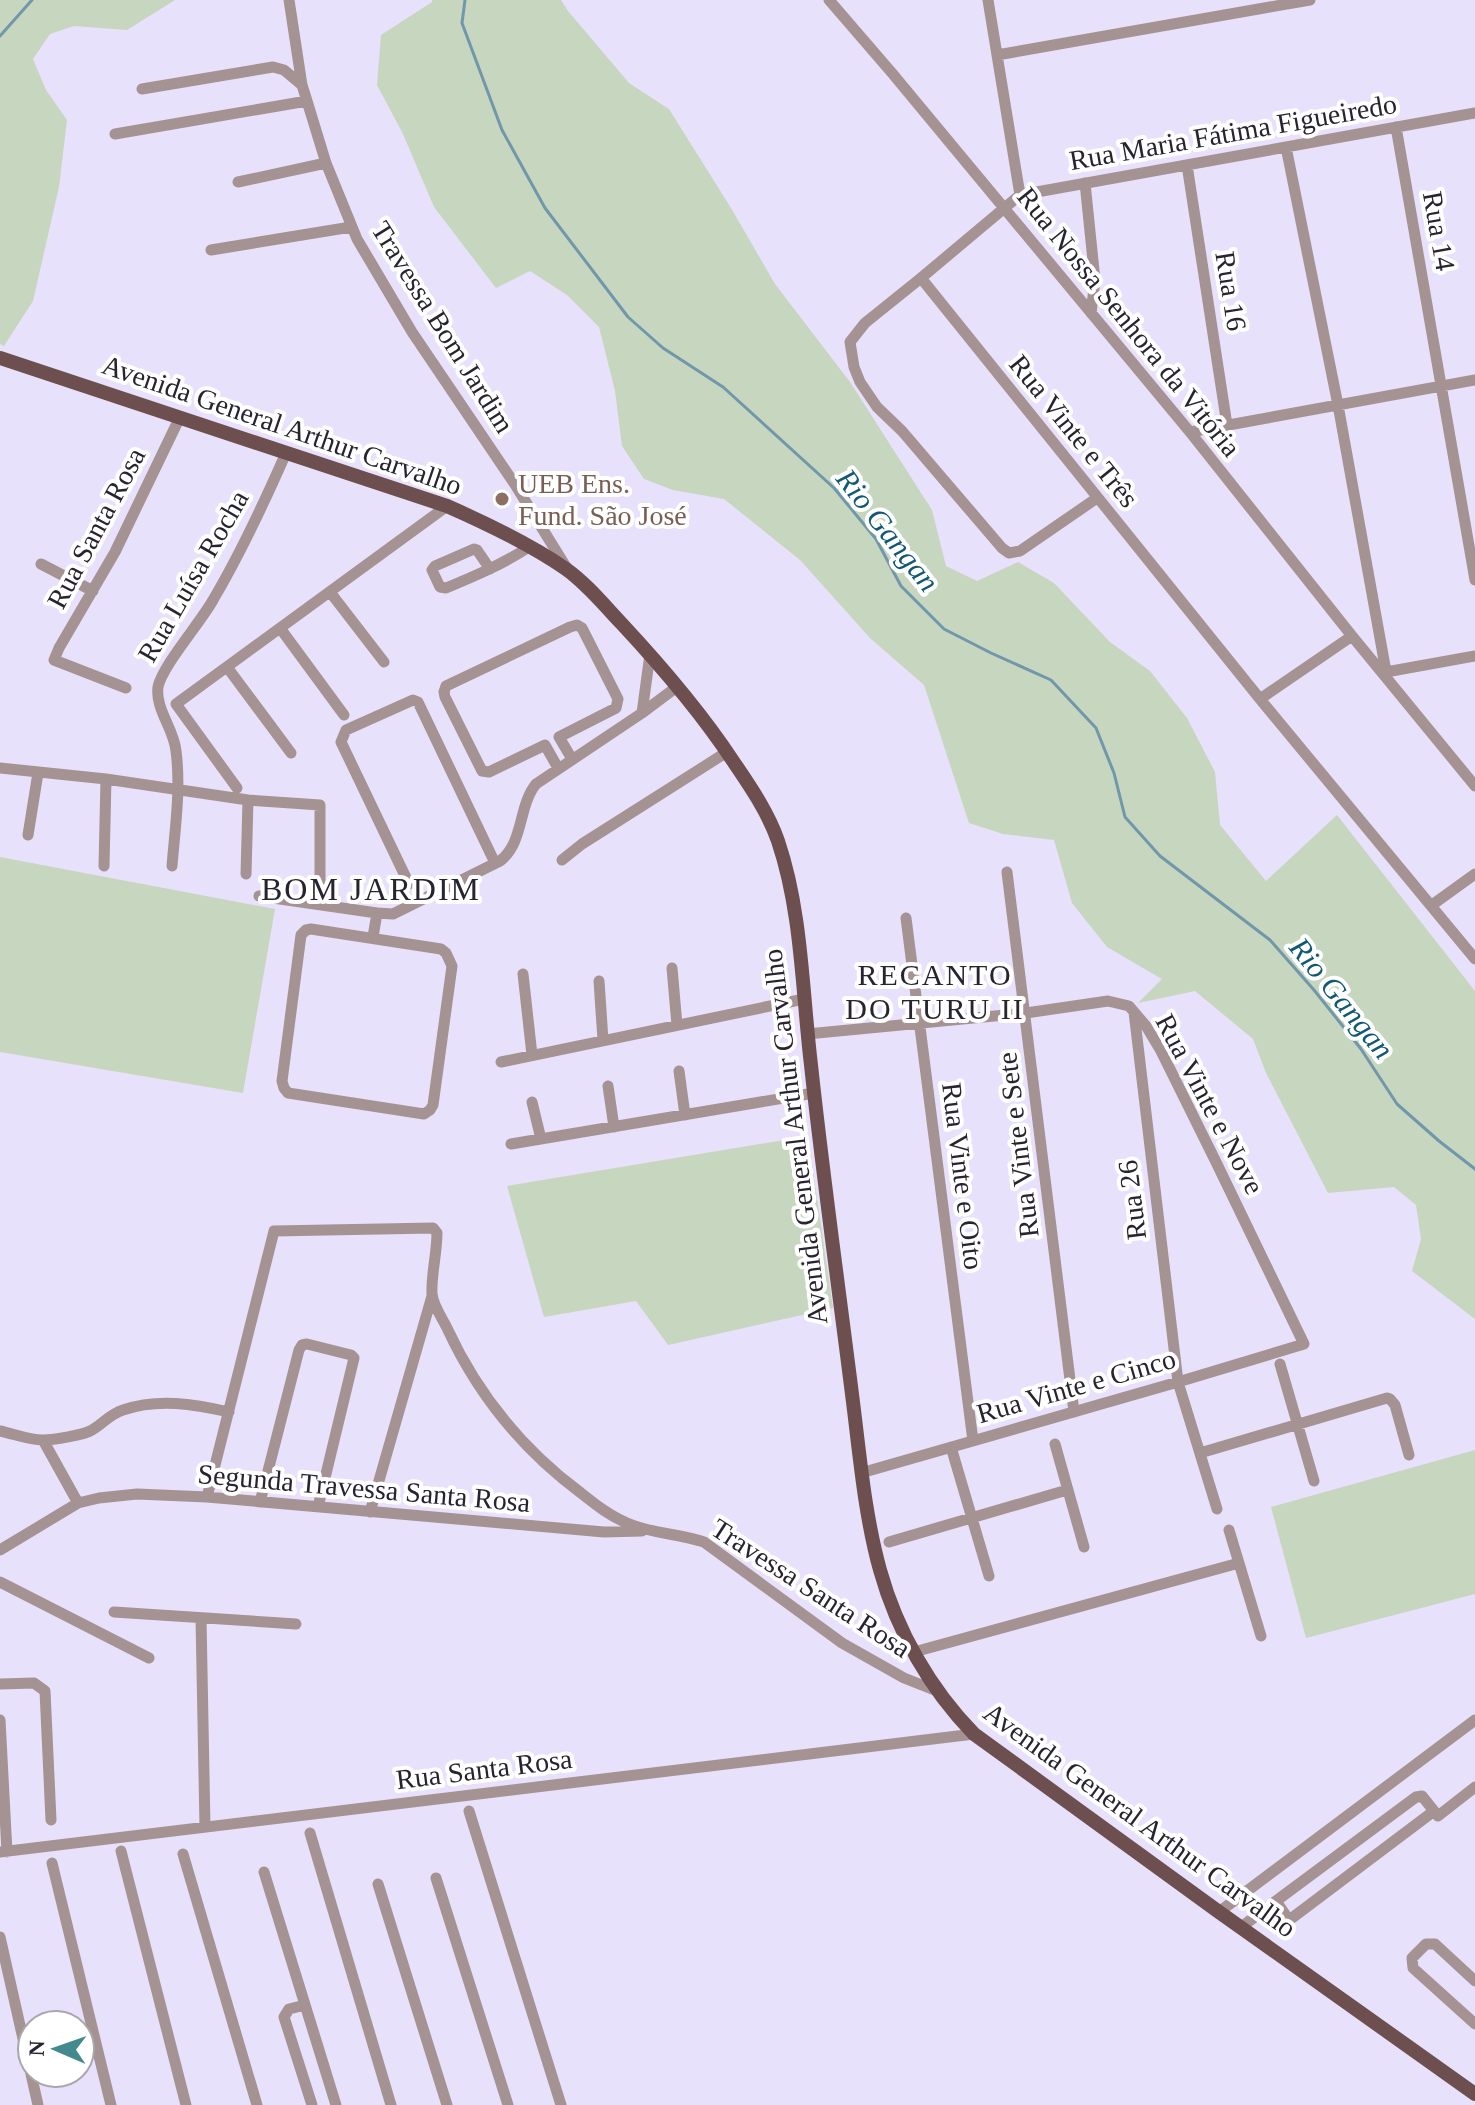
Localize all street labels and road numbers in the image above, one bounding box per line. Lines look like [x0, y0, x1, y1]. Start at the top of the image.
street label: Rua Maria Fátima Figueiredo [1067, 88, 1399, 176]
street label: Rua Nossa Senhora da Vitória [1011, 181, 1247, 463]
street label: Rua 14 [1417, 189, 1461, 273]
street label: Travessa Bom Jardim [365, 216, 521, 439]
street label: Rua 16 [1209, 249, 1253, 333]
street label: Avenida General Arthur Carvalho [98, 349, 466, 501]
street label: Rua Vinte e Três [1003, 349, 1145, 513]
street label: Rua Santa Rosa [41, 442, 152, 614]
street label: Rua Luísa Rocha [131, 484, 255, 667]
street label: Avenida General Arthur Carvalho [757, 947, 833, 1327]
street label: Rua Vinte e Nove [1150, 1009, 1270, 1199]
street label: Rua Vinte e Sete [991, 1050, 1045, 1240]
street label: Rua Vinte e Oito [936, 1081, 990, 1271]
street label: Rua 26 [1112, 1158, 1152, 1242]
street label: Rua Vinte e Cinco [973, 1343, 1179, 1429]
street label: Segunda Travessa Santa Rosa [196, 1458, 532, 1518]
street label: Travessa Santa Rosa [706, 1512, 917, 1664]
street label: Avenida General Arthur Carvalho [978, 1696, 1302, 1944]
street label: Rua Santa Rosa [394, 1743, 574, 1795]

